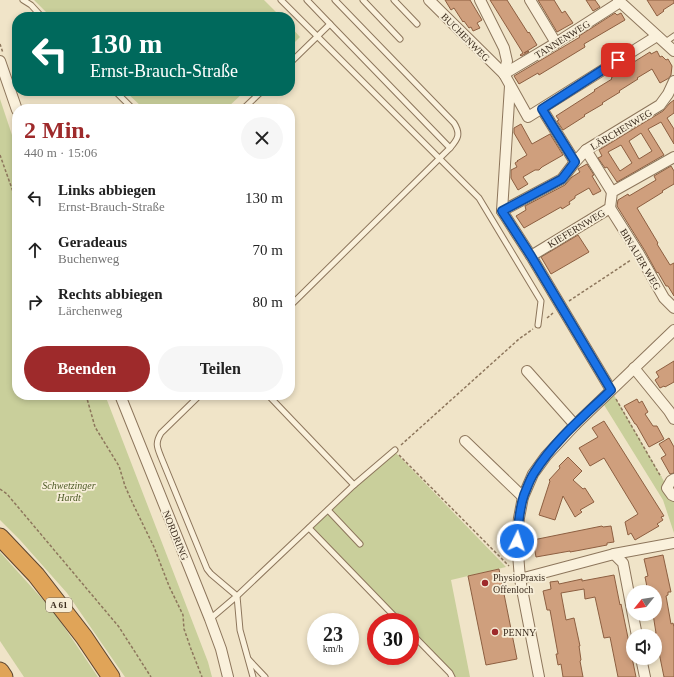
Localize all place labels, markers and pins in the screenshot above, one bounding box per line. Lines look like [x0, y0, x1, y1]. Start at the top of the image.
pin [601, 43, 635, 77]
place label: PhysioPraxis Offenloch [493, 572, 545, 595]
marker: PhysioPraxis Offenloch [480, 578, 490, 588]
marker: PENNY [490, 627, 500, 637]
place label: PENNY [503, 627, 536, 638]

